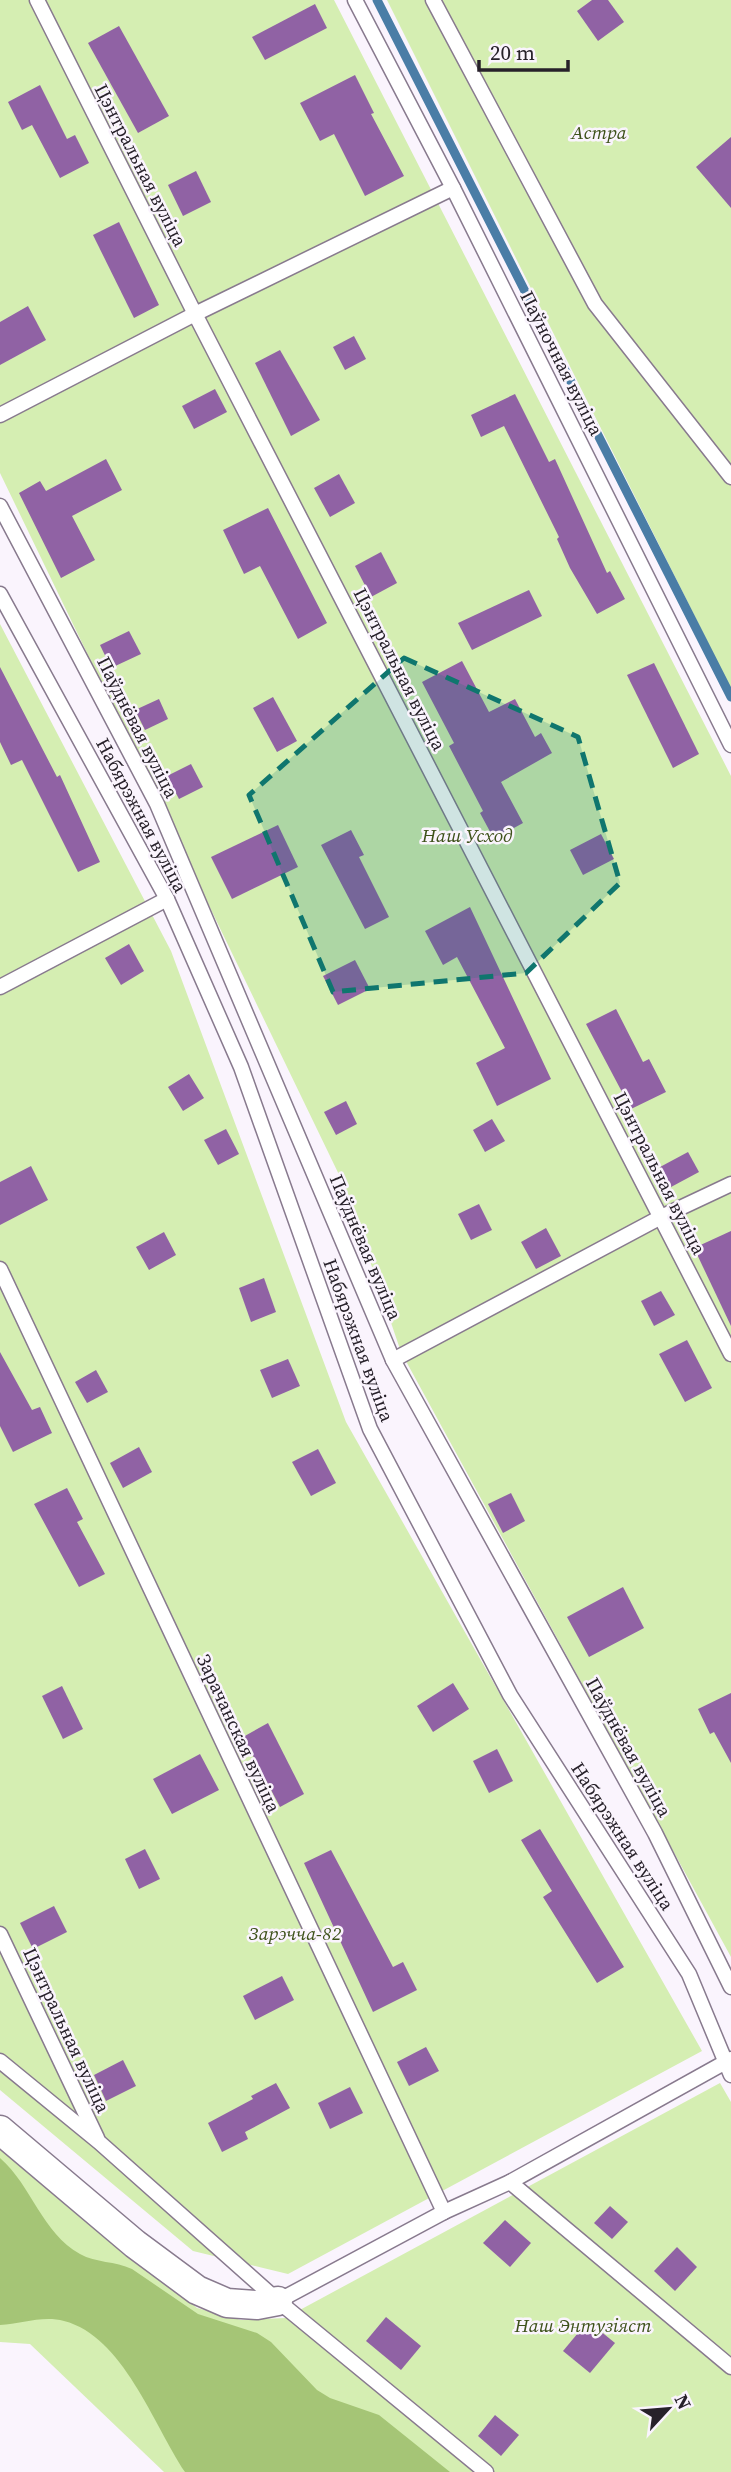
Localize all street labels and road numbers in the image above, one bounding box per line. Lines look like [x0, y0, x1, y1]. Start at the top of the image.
street label: Цэнтральная вуліца [89, 79, 194, 251]
street label: Паўночная вуліца [514, 286, 610, 440]
street label: Цэнтральная вуліца [348, 583, 453, 755]
street label: Паўднёвая вуліца [91, 652, 185, 803]
street label: Набярэжная вуліца [90, 733, 194, 897]
street label: Цэнтральная вуліца [608, 1087, 713, 1259]
street label: Паўднёвая вуліца [324, 1170, 408, 1324]
street label: Набярэжная вуліца [317, 1255, 401, 1425]
street label: Зарачанская вуліца [191, 1649, 287, 1817]
street label: Паўднёвая вуліца [580, 1673, 678, 1822]
street label: Набярэжная вуліца [565, 1757, 681, 1915]
street label: Цэнтральная вуліца [17, 1943, 117, 2117]

